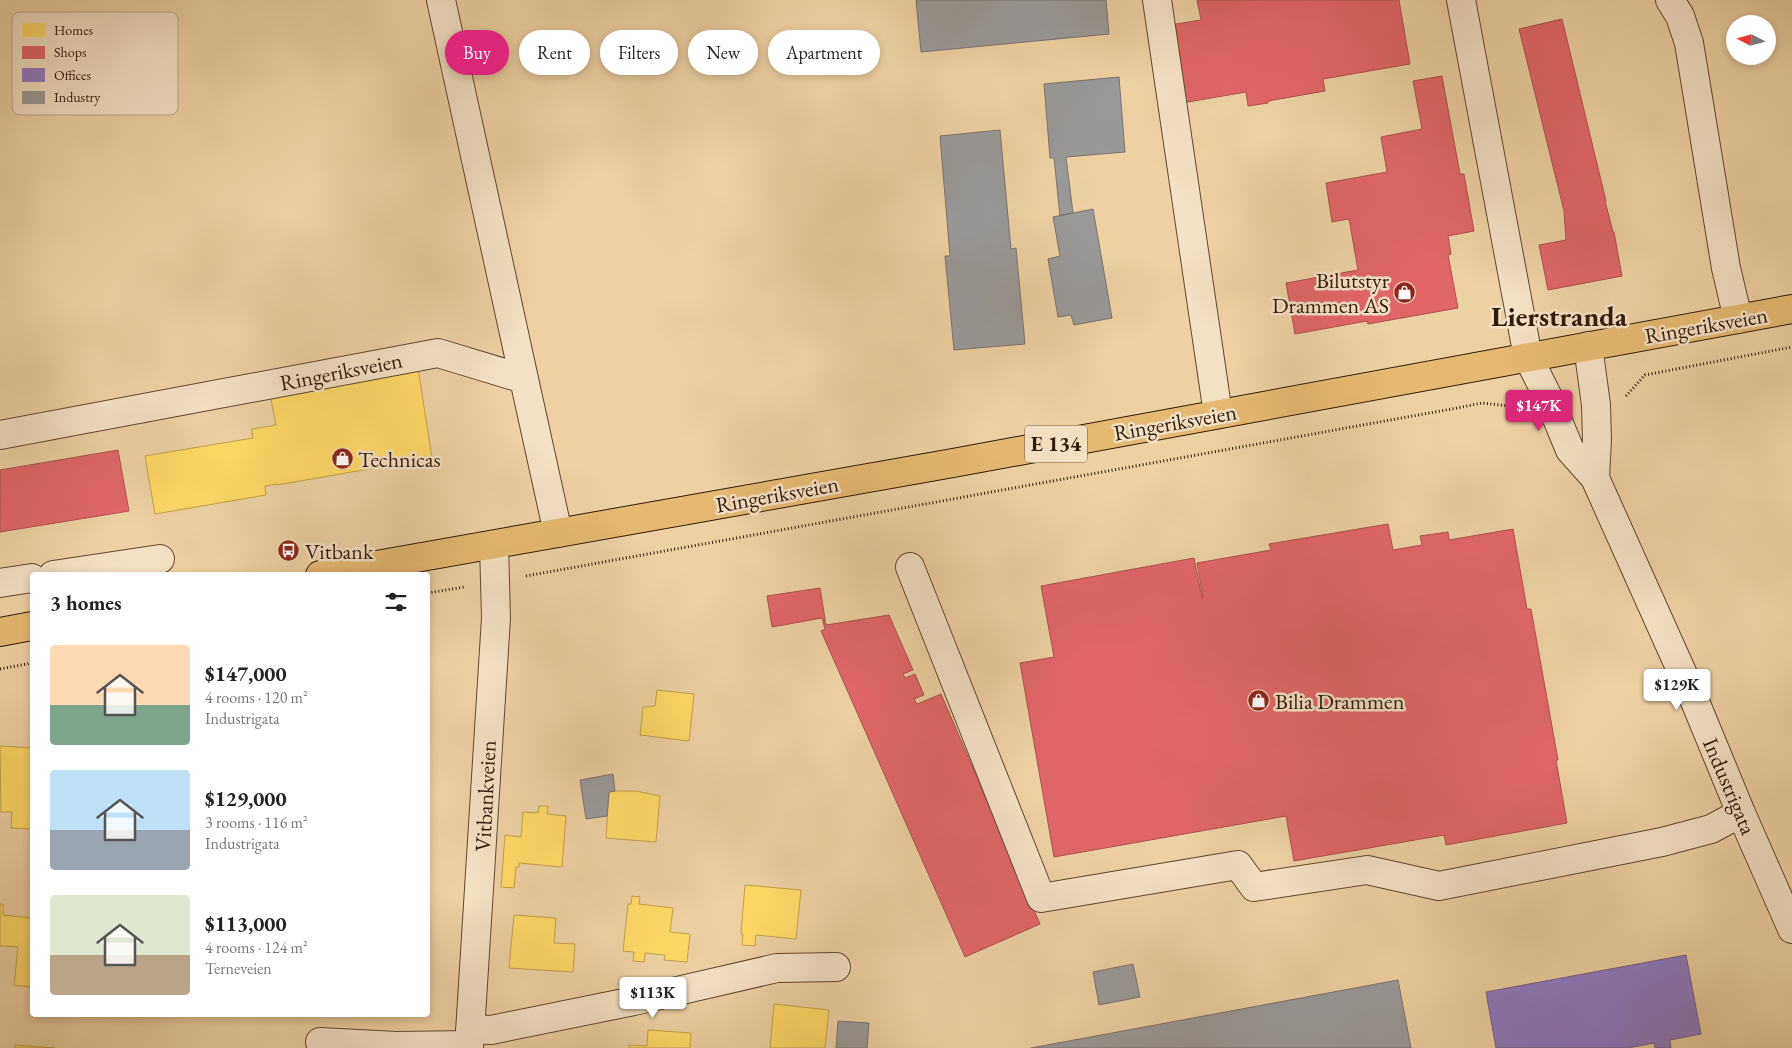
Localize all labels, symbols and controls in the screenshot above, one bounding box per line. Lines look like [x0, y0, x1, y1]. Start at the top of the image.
legend [12, 12, 178, 115]
north arrow [1726, 15, 1776, 65]
map controls [1726, 15, 1776, 65]
text: Homes [54, 21, 94, 39]
chip: Buy [445, 30, 509, 75]
chip: Rent [519, 30, 590, 75]
chip: Filters [600, 30, 678, 75]
chip: New [688, 30, 758, 75]
chip: Apartment [768, 30, 880, 75]
text: Shops [54, 43, 87, 61]
text: Offices [54, 66, 91, 84]
text: Industry [54, 88, 101, 106]
place label: Bilutstyr Drammen AS [1272, 266, 1390, 320]
shop icon: Bilutstyr Drammen AS [1393, 281, 1417, 305]
district label: Lierstranda [1491, 298, 1628, 334]
street label: Ringeriksveien [1642, 300, 1770, 351]
street label: Ringeriksveien [277, 345, 405, 398]
pin: $147K [1504, 390, 1574, 432]
text: $147K [1517, 395, 1561, 416]
street label: Ringeriksveien [1111, 397, 1239, 448]
road number: E 134 [1025, 426, 1087, 462]
place label: Technicas [358, 445, 441, 474]
shop icon: Technicas [330, 447, 354, 471]
street label: Ringeriksveien [713, 469, 841, 520]
place label: Vitbank [305, 537, 374, 566]
bus stop icon: Vitbank [277, 539, 301, 563]
icon: filters [382, 588, 410, 616]
text: 3 homes [50, 589, 122, 616]
text: $147,000 [205, 660, 287, 687]
icon: home [90, 665, 150, 725]
pin: $129K [1642, 668, 1712, 711]
text: $129K [1655, 674, 1699, 695]
text: 4 rooms · 120 m² [205, 687, 308, 708]
place label: Bilia Drammen [1275, 687, 1405, 716]
shop icon: Bilia Drammen [1247, 689, 1271, 713]
text: Industrigata [205, 708, 280, 729]
street label: Industrigata [1696, 733, 1763, 839]
street label: Vitbankveien [468, 739, 503, 852]
text: $129,000 [205, 785, 287, 812]
icon: home [90, 790, 150, 850]
text: 3 rooms · 116 m² [205, 812, 308, 833]
text: Industrigata [205, 833, 280, 854]
text: $113,000 [205, 910, 287, 937]
icon: home [90, 915, 150, 975]
text: 4 rooms · 124 m² [205, 937, 308, 958]
text: Terneveien [205, 958, 272, 979]
pin: $113K [618, 976, 688, 1019]
text: $113K [631, 982, 675, 1003]

